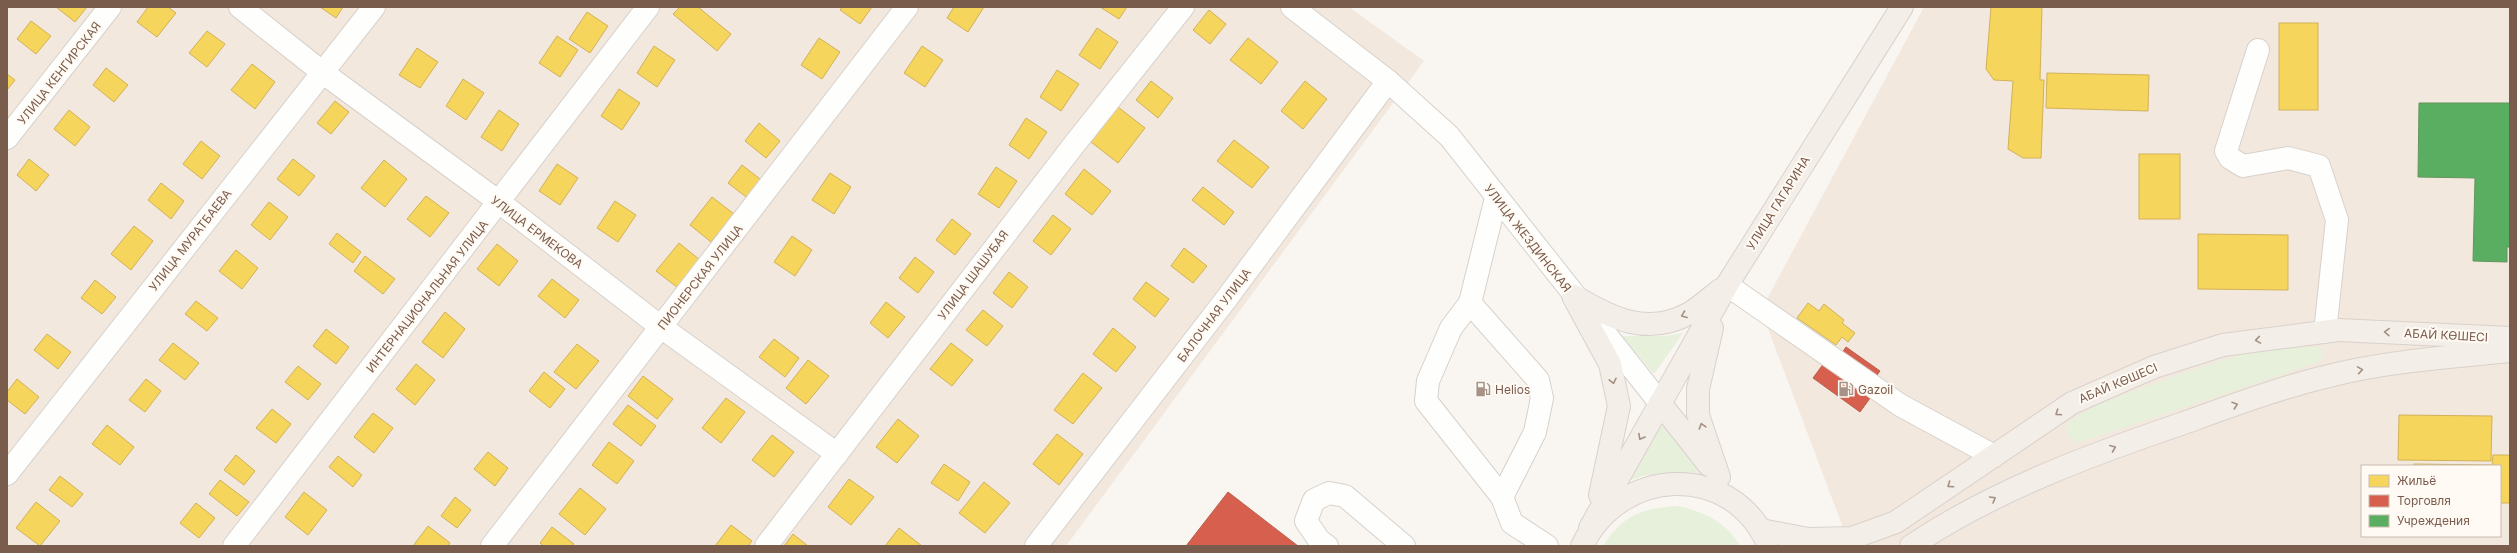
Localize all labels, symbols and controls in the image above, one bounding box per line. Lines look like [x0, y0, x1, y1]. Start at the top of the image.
street label: УЛИЦА КЕНГИРСКАЯ [14, 19, 104, 127]
street label: УЛИЦА ГАГАРИНА [1743, 153, 1813, 253]
street label: УЛИЦА ЖЕЗДИНСКАЯ [1481, 181, 1575, 295]
street label: УЛИЦА МУРАТБАЕВА [145, 186, 235, 294]
street label: УЛИЦА ЕРМЕКОВА [488, 192, 586, 272]
street label: ИНТЕРНАЦИОНАЛЬНАЯ УЛИЦА [363, 217, 491, 375]
street label: ПИОНЕРСКАЯ УЛИЦА [654, 221, 746, 333]
street label: УЛИЦА ШАШУБАЯ [934, 227, 1012, 323]
street label: БАЛОЧНАЯ УЛИЦА [1174, 265, 1254, 365]
one-way arrow [1680, 311, 1687, 319]
street label: АБАЙ КӨШЕСІ [2404, 325, 2488, 345]
one-way arrow [2384, 328, 2390, 336]
one-way arrow [2255, 335, 2261, 344]
street label: АБАЙ КӨШЕСІ [2076, 360, 2160, 406]
one-way arrow [2357, 366, 2363, 375]
one-way arrow [1609, 378, 1617, 384]
fuel station icon: Helios [1474, 380, 1492, 398]
fuel station icon: Gazoil [1837, 380, 1855, 398]
place label: Helios [1495, 382, 1530, 397]
place label: Gazoil [1858, 382, 1893, 397]
one-way arrow [2232, 401, 2239, 409]
one-way arrow [2055, 408, 2062, 415]
one-way arrow [1698, 423, 1707, 430]
one-way arrow [1638, 433, 1646, 440]
one-way arrow [2108, 445, 2116, 453]
legend [2361, 465, 2501, 537]
text: Жильё [2397, 473, 2436, 488]
one-way arrow [1948, 480, 1955, 487]
text: Торговля [2397, 493, 2451, 508]
one-way arrow [1989, 496, 1996, 503]
text: Учреждения [2397, 513, 2470, 528]

